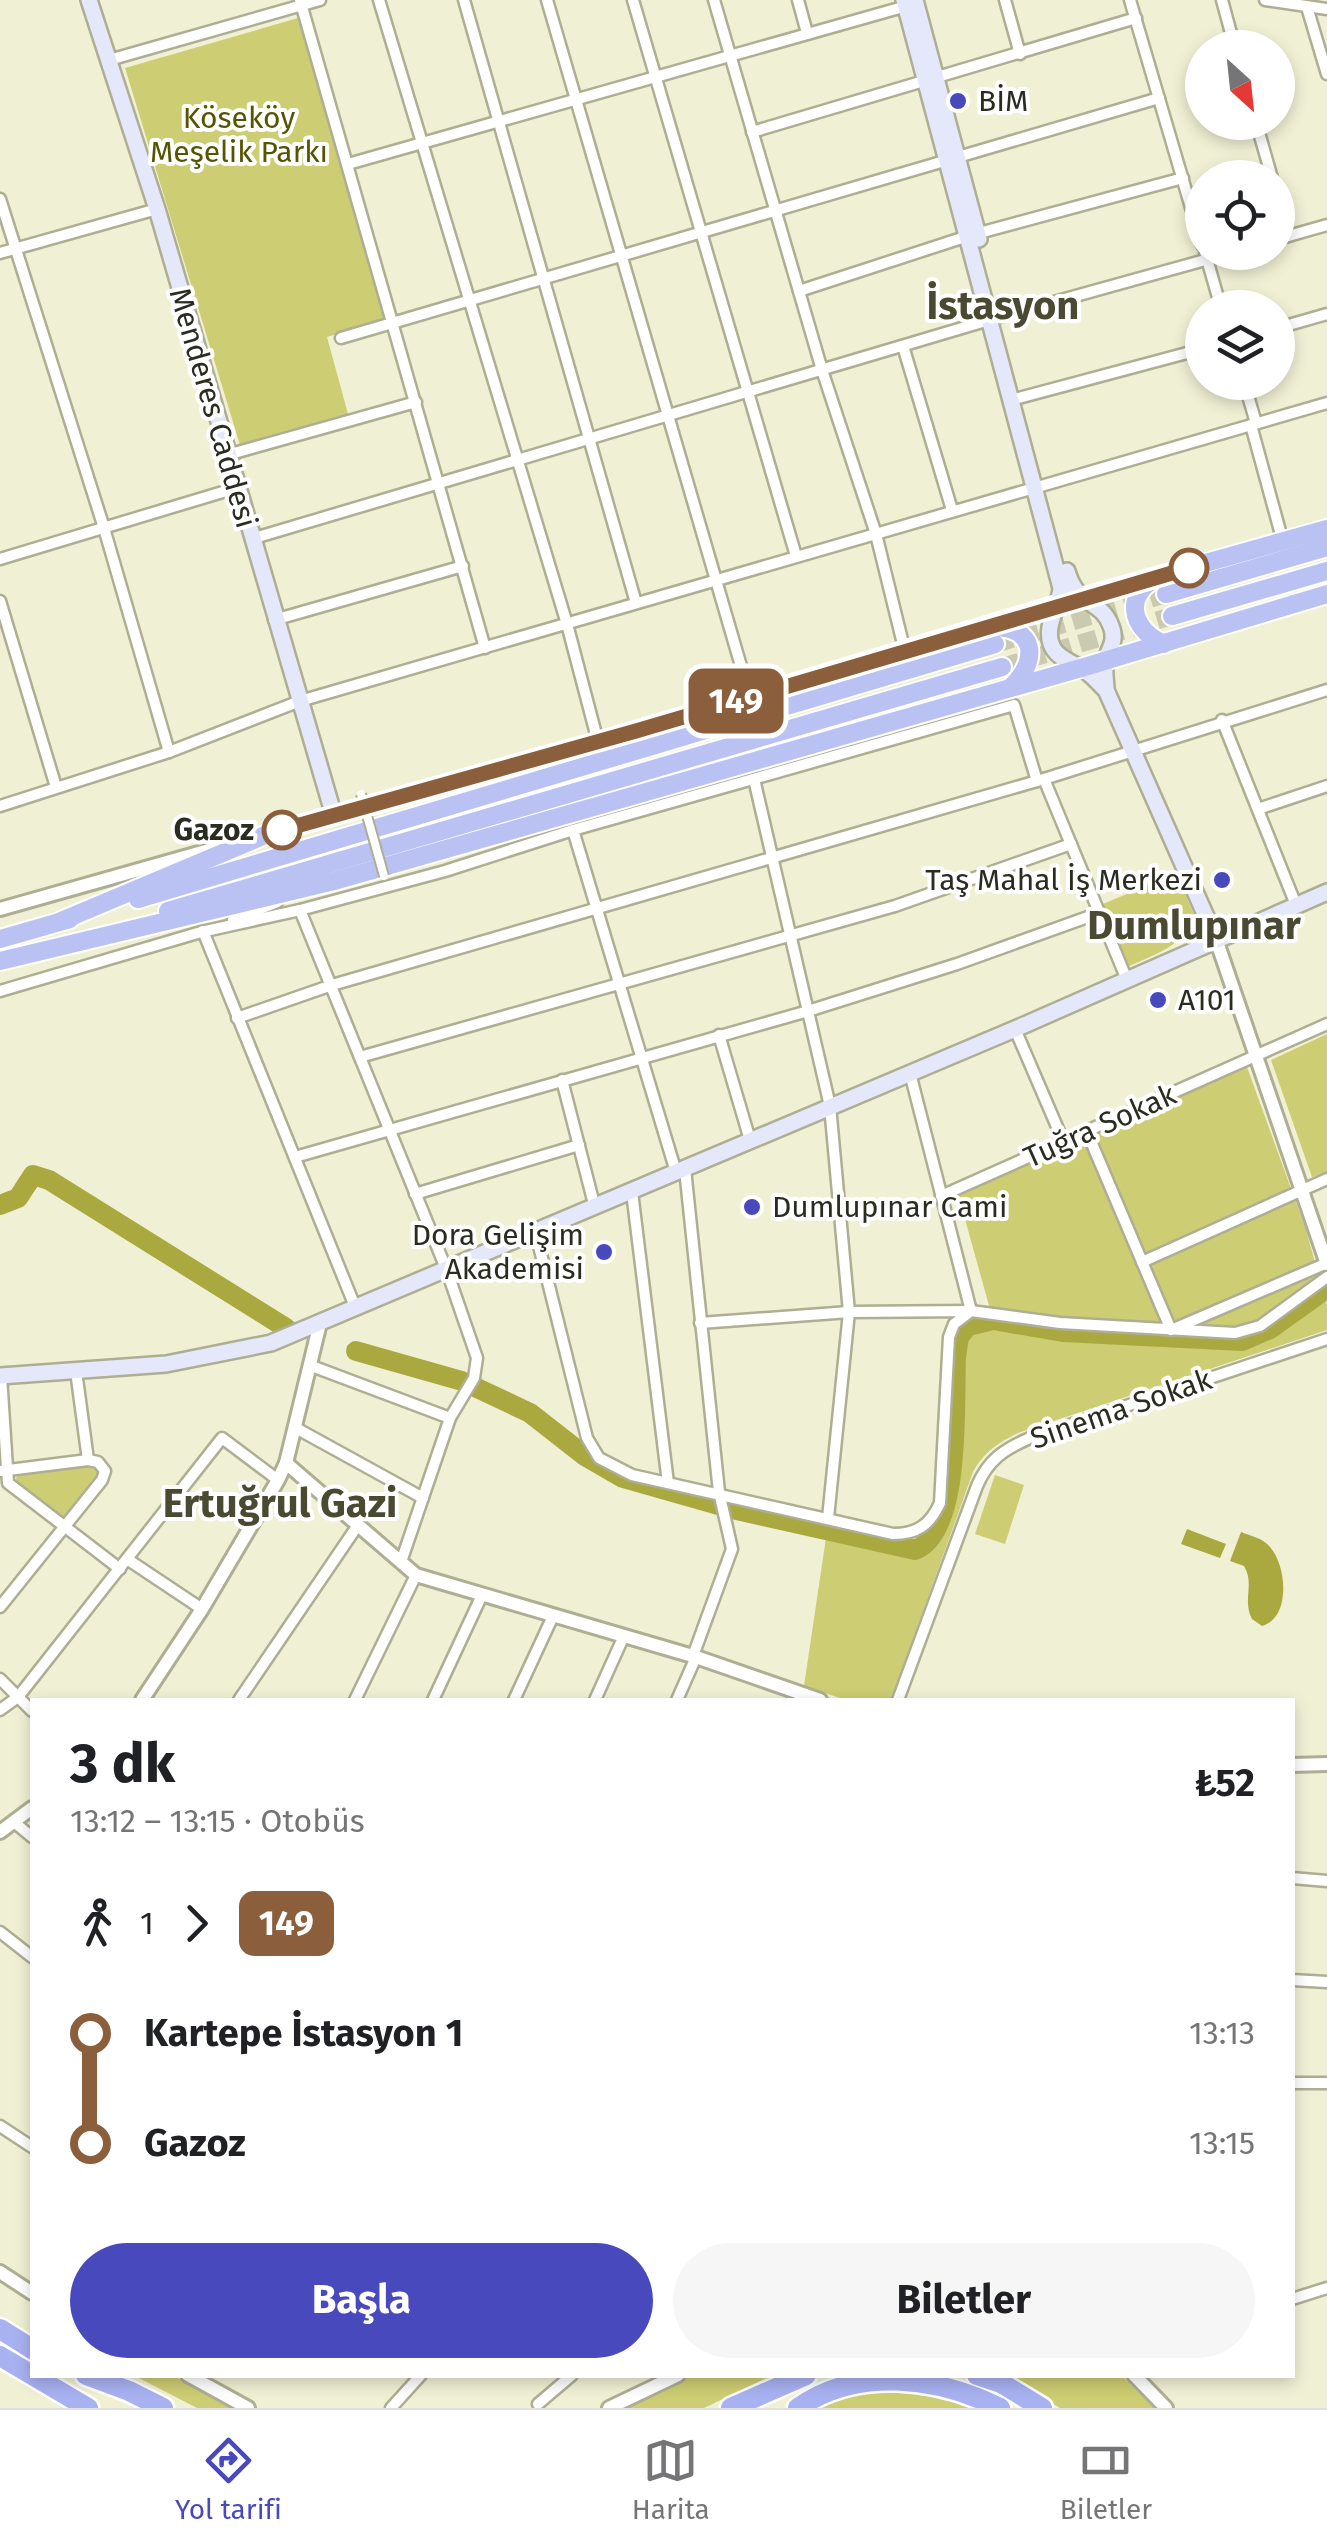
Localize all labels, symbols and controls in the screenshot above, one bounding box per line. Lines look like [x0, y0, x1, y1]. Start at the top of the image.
north arrow [1185, 30, 1295, 140]
map controls [1185, 30, 1295, 400]
place label: BİM [978, 83, 1028, 119]
marker: BİM [947, 90, 969, 112]
park label: Köseköy Meşelik Parkı [150, 100, 328, 170]
button: locate [1185, 160, 1295, 270]
district label: İstasyon [927, 281, 1079, 330]
street label: Menderes Caddesi [162, 284, 264, 532]
button: layers [1185, 290, 1295, 400]
unlabelled marker [1170, 549, 1208, 587]
line badge: 149 [678, 668, 794, 734]
text: 149 [709, 680, 763, 722]
marker: Gazoz [263, 811, 301, 849]
place label: Gazoz [174, 812, 254, 848]
place label: Taş Mahal İş Merkezi [925, 862, 1202, 898]
marker: Taş Mahal İş Merkezi [1211, 869, 1233, 891]
district label: Dumlupınar [1087, 902, 1302, 950]
place label: A101 [1178, 982, 1236, 1018]
marker: A101 [1147, 989, 1169, 1011]
street label: Tuğra Sokak [1018, 1076, 1182, 1176]
place label: Dumlupınar Cami [772, 1189, 1007, 1225]
marker: Dumlupınar Cami [741, 1196, 763, 1218]
place label: Dora Gelişim Akademisi [412, 1217, 584, 1287]
marker: Dora Gelişim Akademisi [593, 1241, 615, 1263]
street label: Sinema Sokak [1026, 1361, 1217, 1457]
district label: Ertuğrul Gazi [163, 1480, 397, 1528]
text: 3 dk [70, 1731, 175, 1797]
text: ₺52 [1194, 1760, 1255, 1806]
text: 13:12 – 13:15 · Otobüs [70, 1802, 365, 1840]
icon: walk [70, 1896, 125, 1951]
icon: forward [169, 1896, 224, 1951]
text: 149 [259, 1902, 314, 1944]
text: 1 [140, 1904, 154, 1942]
text: Kartepe İstasyon 1 [144, 2010, 463, 2056]
text: 13:13 [1189, 2014, 1255, 2052]
text: Gazoz [144, 2120, 246, 2166]
text: 13:15 [1189, 2124, 1255, 2162]
button: Başla [70, 2243, 653, 2358]
button: Biletler [673, 2243, 1255, 2358]
tab: Yol tarifi [175, 2433, 282, 2526]
tab: Harita [632, 2433, 710, 2526]
tab: Biletler [1060, 2433, 1152, 2526]

